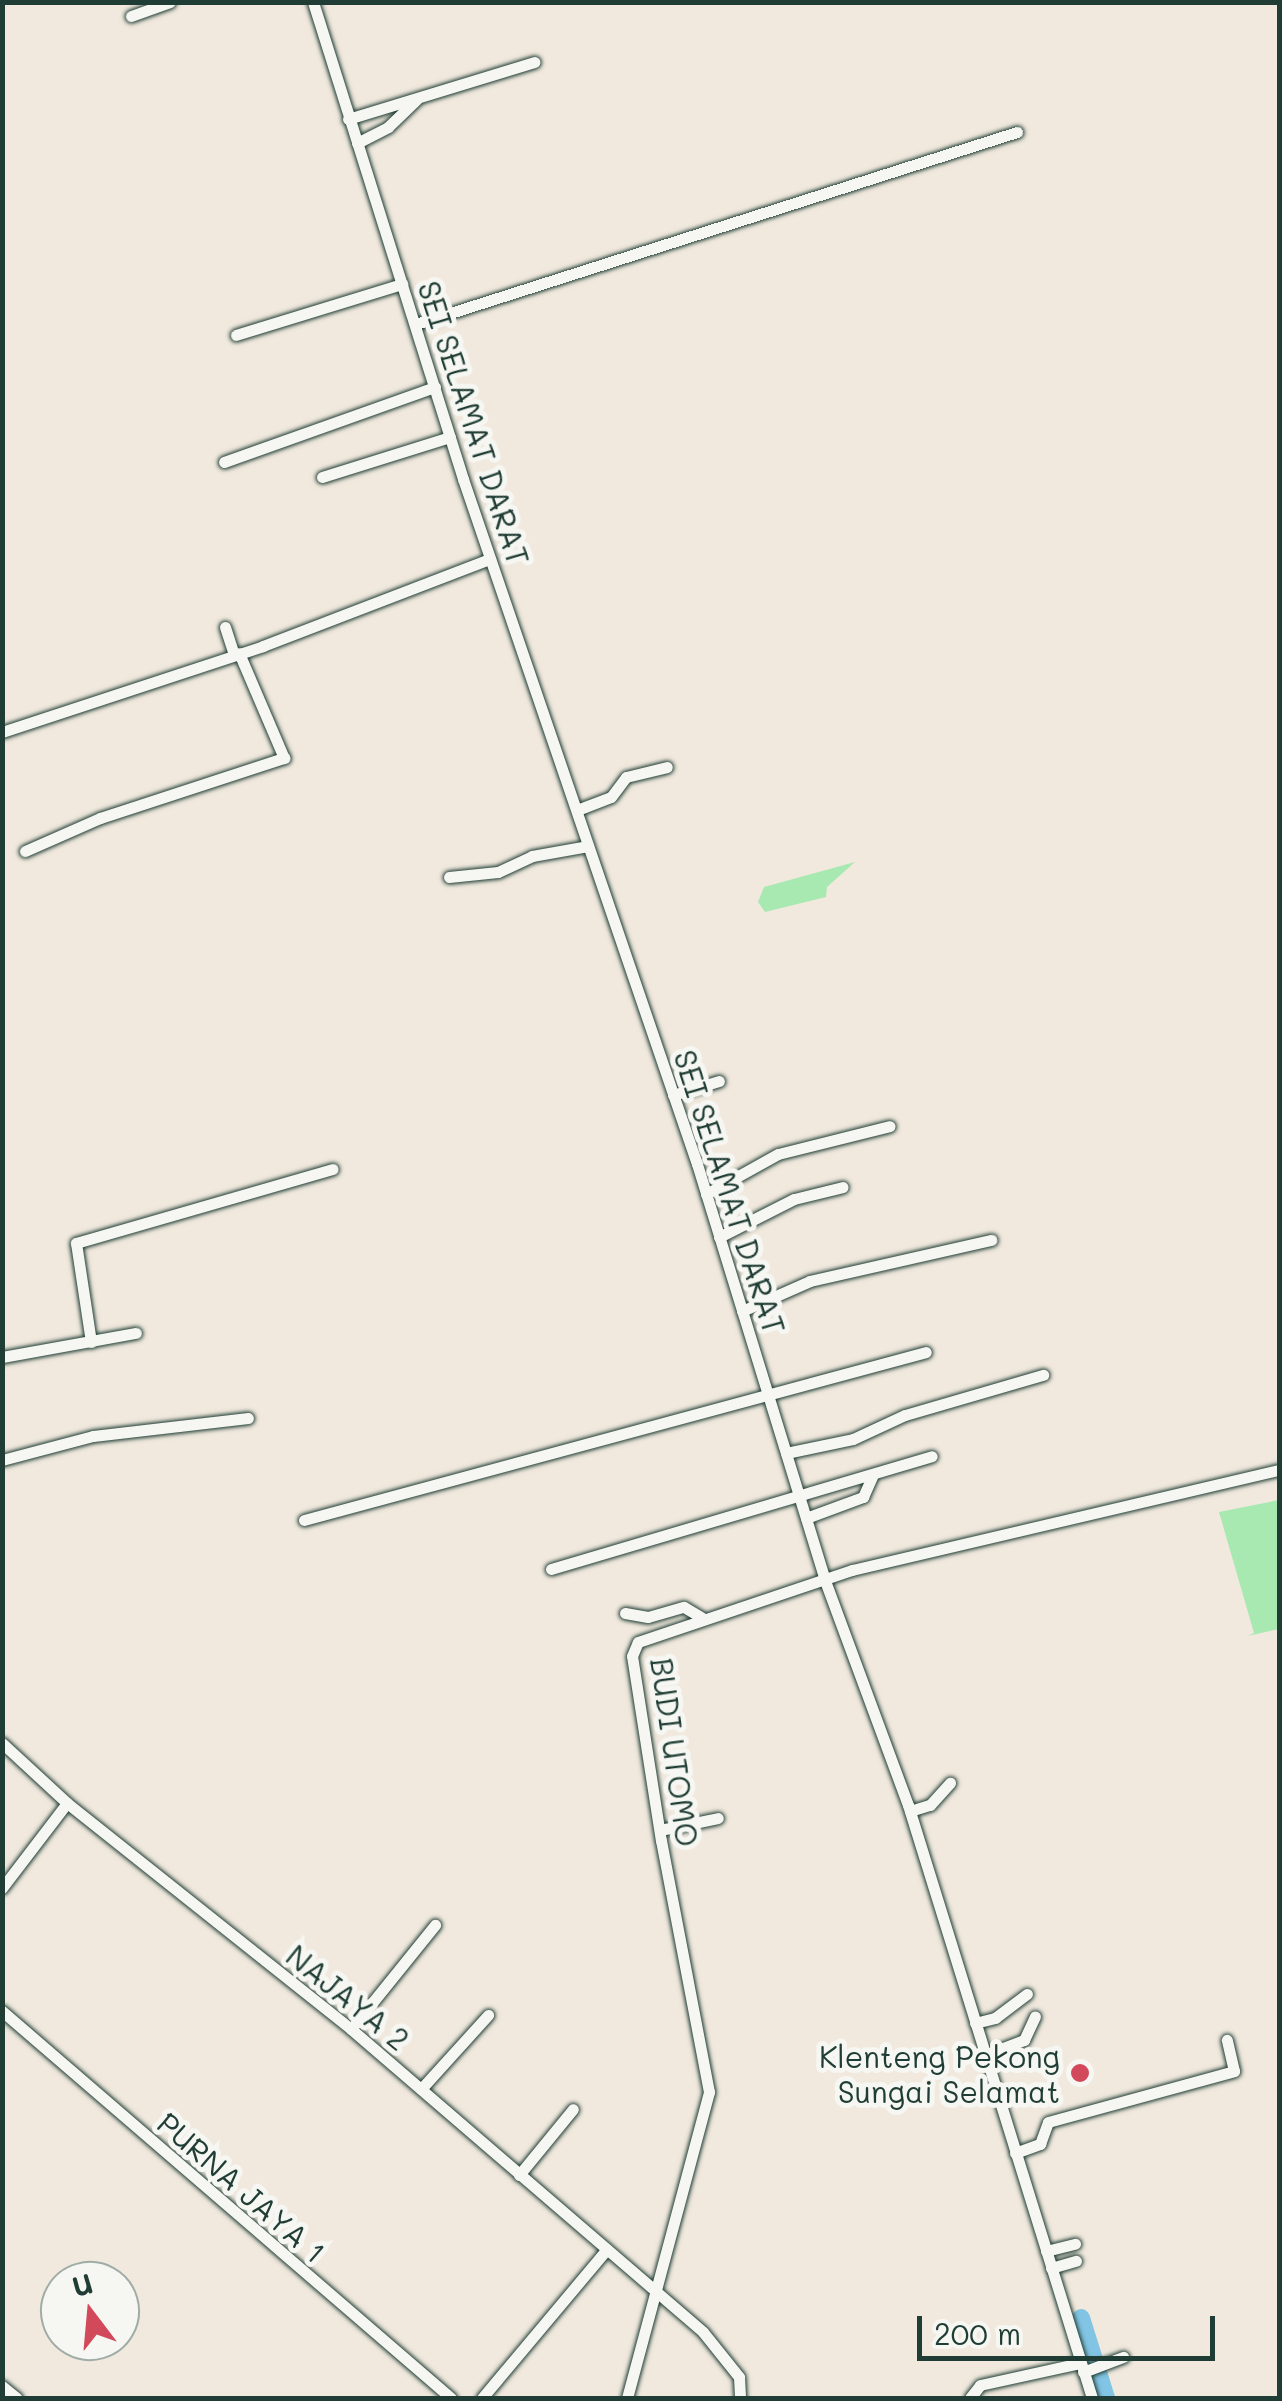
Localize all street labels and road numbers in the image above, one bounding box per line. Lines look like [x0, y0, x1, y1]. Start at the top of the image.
street label: SEI SELAMAT DARAT [411, 276, 537, 570]
street label: SEI SELAMAT DARAT [667, 1045, 793, 1339]
street label: BUDI UTOMO [644, 1655, 706, 1849]
street label: NAJAYA 2 [280, 1937, 416, 2057]
street label: PURNA JAYA 1 [151, 2104, 333, 2270]

